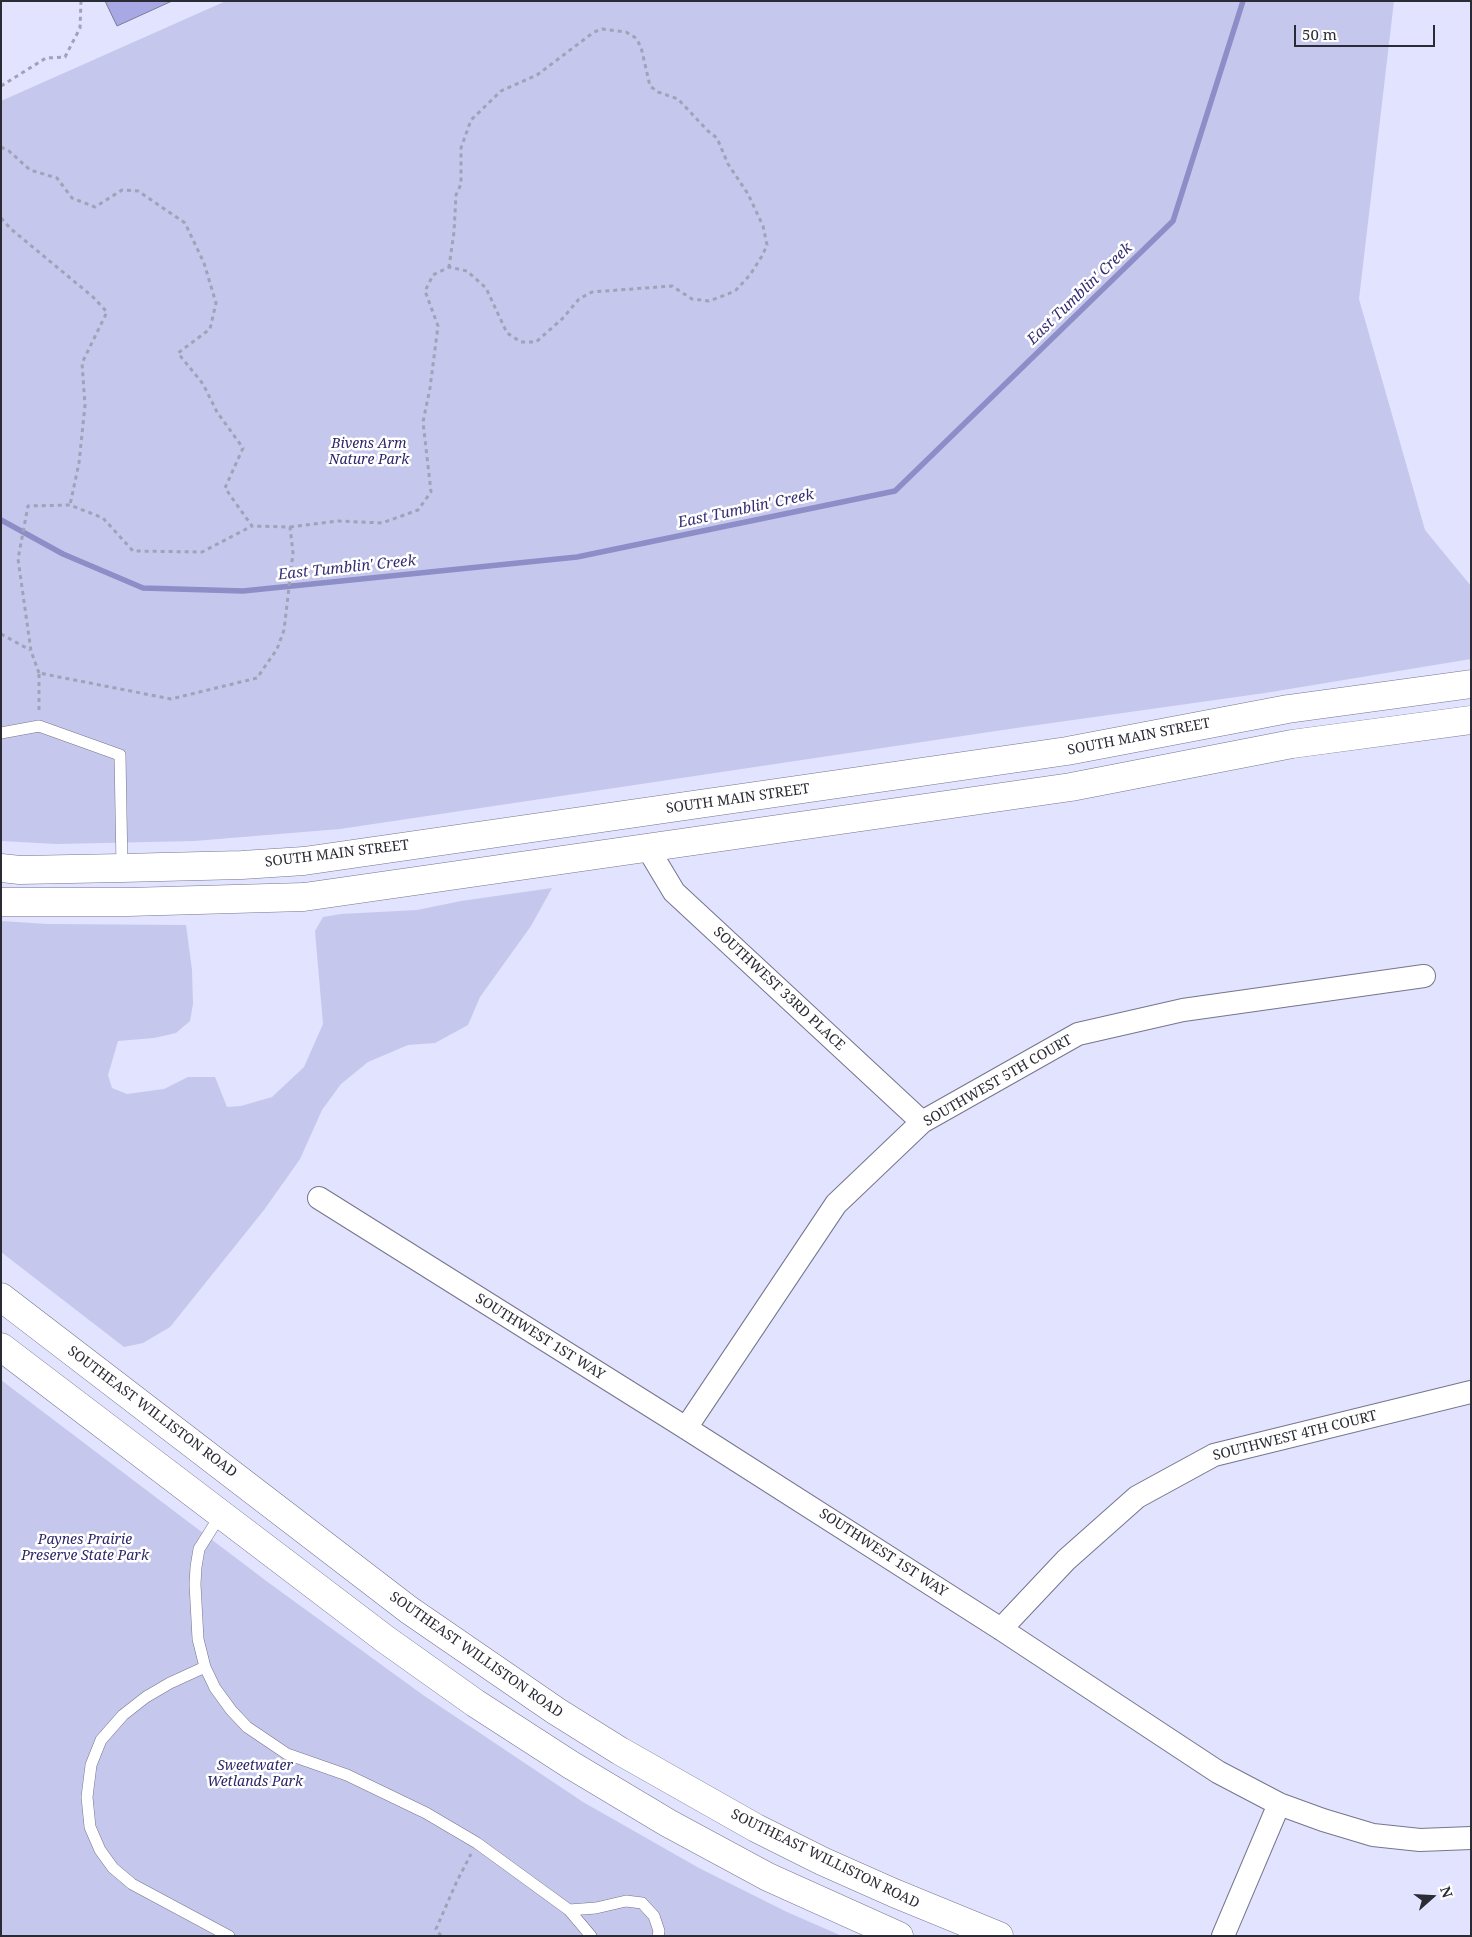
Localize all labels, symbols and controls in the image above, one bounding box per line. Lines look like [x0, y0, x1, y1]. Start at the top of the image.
scale bar [1297, 15, 1438, 47]
text: 50 m [1302, 24, 1337, 44]
water label: East Tumblin' Creek [1024, 239, 1136, 349]
park label: Bivens Arm Nature Park [329, 436, 409, 468]
water label: East Tumblin' Creek [676, 486, 816, 532]
water label: East Tumblin' Creek [277, 552, 417, 584]
street label: SOUTH MAIN STREET [1066, 715, 1212, 759]
street label: SOUTH MAIN STREET [665, 781, 811, 817]
street label: SOUTH MAIN STREET [264, 837, 410, 871]
street label: SOUTHWEST 33RD PLACE [710, 924, 848, 1054]
street label: SOUTHWEST 5TH COURT [921, 1032, 1075, 1130]
street label: SOUTHWEST 1ST WAY [472, 1290, 608, 1384]
street label: SOUTHEAST WILLISTON ROAD [64, 1343, 240, 1481]
street label: SOUTHWEST 4TH COURT [1211, 1407, 1379, 1465]
street label: SOUTHWEST 1ST WAY [816, 1505, 950, 1601]
park label: Paynes Prairie Preserve State Park [21, 1532, 149, 1564]
street label: SOUTHEAST WILLISTON ROAD [386, 1589, 566, 1721]
park label: Sweetwater Wetlands Park [207, 1758, 303, 1790]
street label: SOUTHEAST WILLISTON ROAD [728, 1806, 922, 1912]
north arrow [1407, 1872, 1457, 1922]
text: N [1436, 1884, 1457, 1900]

